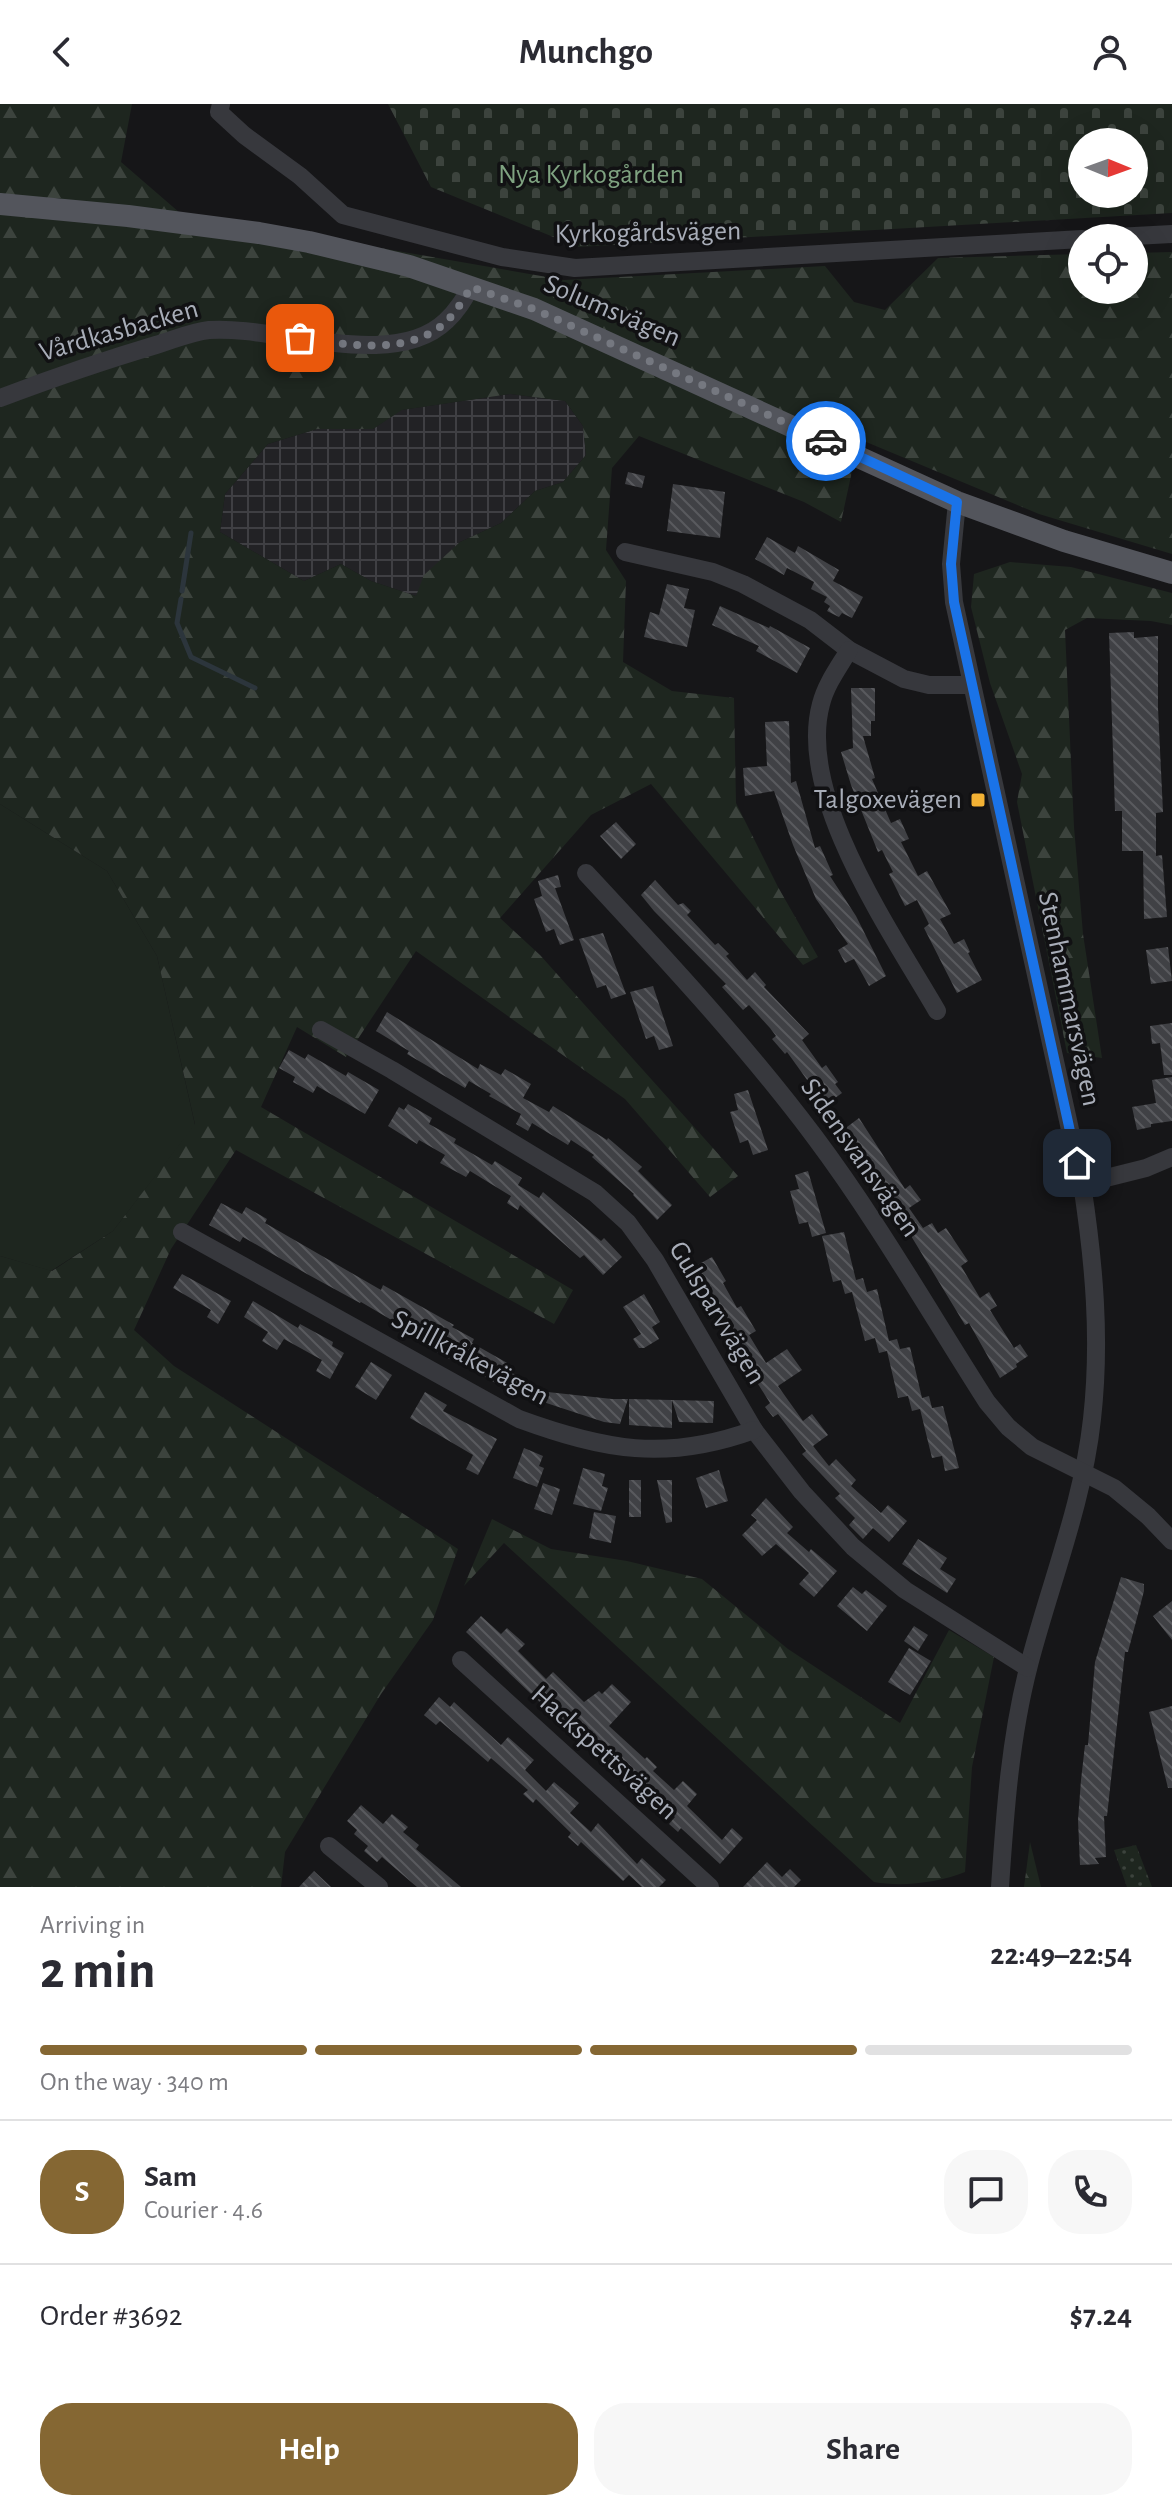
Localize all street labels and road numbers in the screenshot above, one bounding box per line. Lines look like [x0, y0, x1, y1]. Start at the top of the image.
street label: Kyrkogårdsvägen [554, 217, 742, 249]
street label: Solumsvägen [540, 270, 684, 352]
street label: Vårdkasbacken [36, 295, 202, 367]
street label: Stenhammarsvägen [1033, 889, 1105, 1109]
street label: Sidensvansvägen [795, 1074, 925, 1242]
street label: Gulsparvvägen [663, 1237, 771, 1389]
street label: Spillkråkevägen [387, 1305, 553, 1411]
street label: Hackspettsvägen [525, 1680, 683, 1826]

